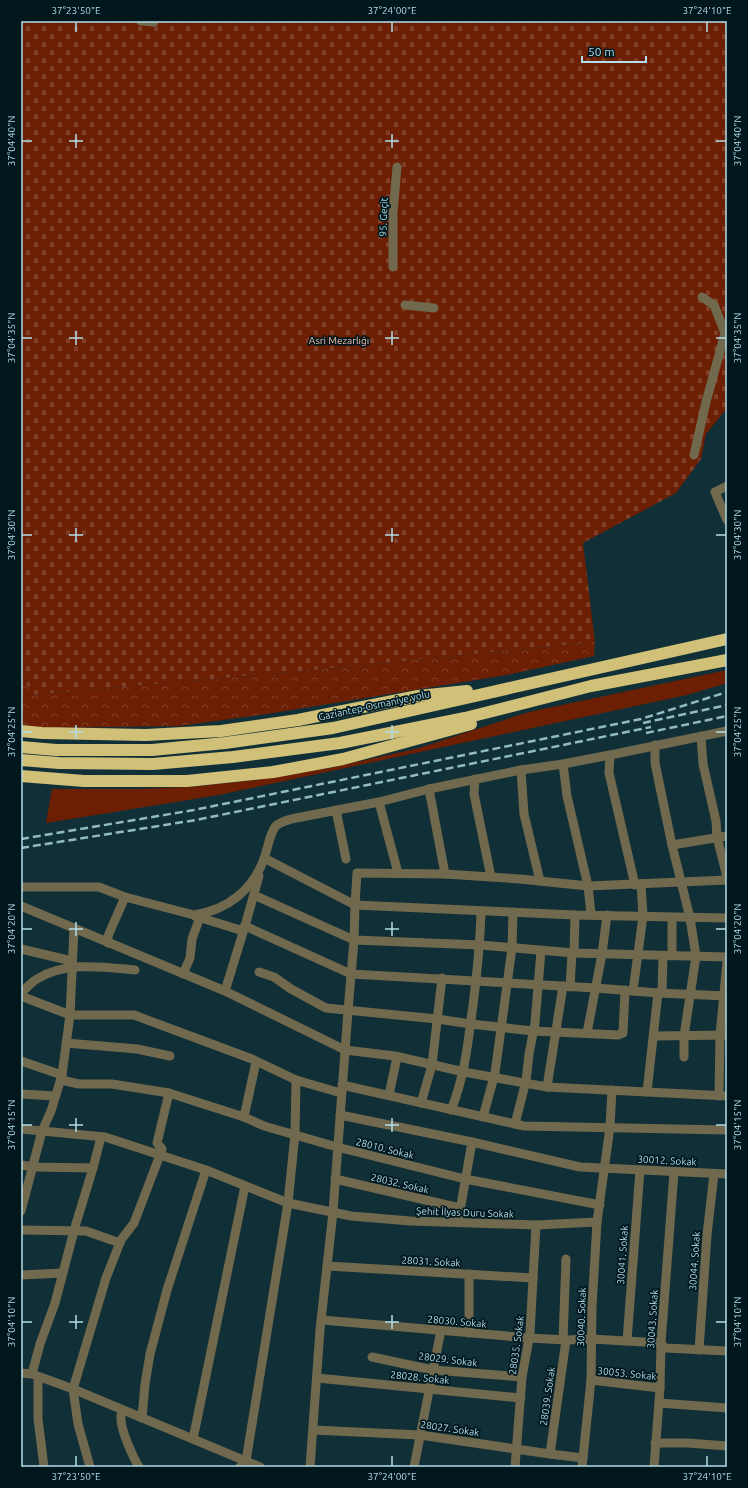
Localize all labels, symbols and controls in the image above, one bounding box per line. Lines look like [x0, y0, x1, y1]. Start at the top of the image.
text: 37°23'50"E [51, 5, 101, 16]
text: 37°24'00"E [367, 5, 417, 16]
text: 37°24'10"E [682, 5, 732, 16]
scale bar [582, 38, 646, 64]
text: 50 m [588, 45, 615, 58]
text: 37°04'40"N [6, 116, 17, 166]
text: 37°04'40"N [732, 116, 743, 166]
street label: 95. Geçit [377, 197, 390, 237]
text: 37°04'35"N [6, 313, 17, 363]
text: 37°04'35"N [732, 313, 743, 363]
park label: Asri Mezarlığı [309, 335, 369, 346]
text: 37°04'30"N [6, 510, 17, 560]
text: 37°04'30"N [732, 510, 743, 560]
street label: Gaziantep-Osmaniye yolu [317, 688, 431, 723]
text: 37°04'25"N [6, 707, 17, 757]
text: 37°04'25"N [732, 707, 743, 757]
text: 37°04'20"N [6, 904, 17, 954]
text: 37°04'20"N [732, 904, 743, 954]
text: 37°04'15"N [6, 1100, 17, 1150]
text: 37°04'15"N [732, 1100, 743, 1150]
street label: 28010. Sokak [355, 1136, 415, 1161]
street label: 30012. Sokak [637, 1153, 697, 1168]
street label: 28032. Sokak [370, 1171, 430, 1196]
street label: Şehit İlyas Duru Sokak [416, 1205, 514, 1220]
street label: 30041. Sokak [615, 1225, 630, 1285]
street label: 30044. Sokak [687, 1231, 702, 1291]
street label: 28031. Sokak [401, 1254, 461, 1269]
street label: 30040. Sokak [575, 1287, 588, 1347]
street label: 30043. Sokak [645, 1289, 660, 1349]
text: 37°04'10"N [6, 1297, 17, 1347]
text: 37°04'10"N [732, 1297, 743, 1347]
street label: 28030. Sokak [427, 1313, 487, 1330]
street label: 28035. Sokak [507, 1315, 526, 1375]
street label: 28029. Sokak [418, 1350, 478, 1369]
street label: 30053. Sokak [597, 1365, 657, 1382]
street label: 28039. Sokak [538, 1366, 557, 1426]
street label: 28028. Sokak [390, 1369, 450, 1386]
street label: 28027. Sokak [420, 1419, 480, 1438]
text: 37°23'50"E [51, 1471, 101, 1482]
text: 37°24'00"E [367, 1471, 417, 1482]
text: 37°24'10"E [682, 1471, 732, 1482]

